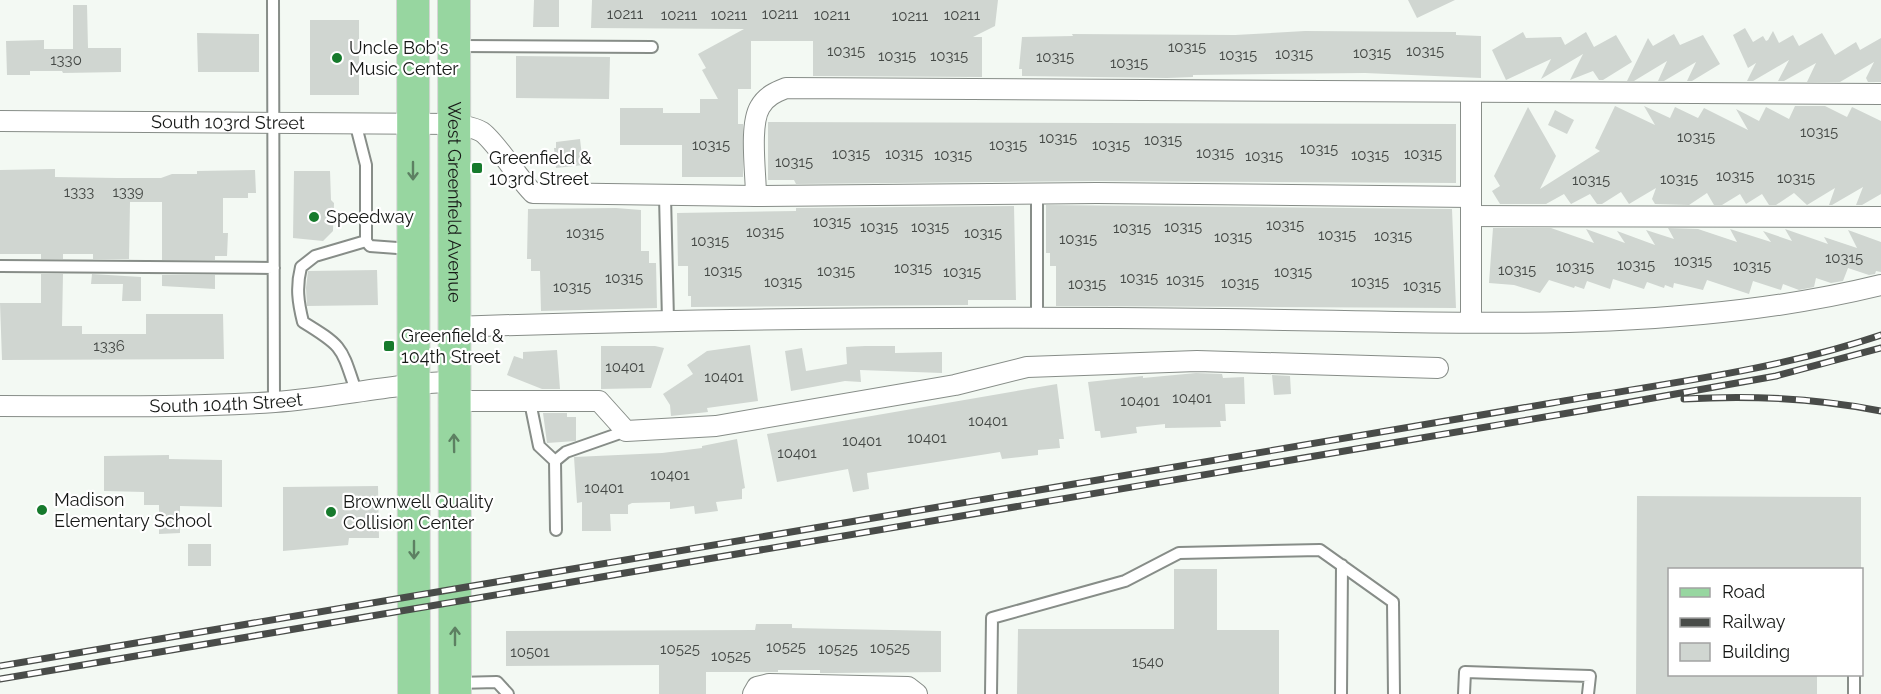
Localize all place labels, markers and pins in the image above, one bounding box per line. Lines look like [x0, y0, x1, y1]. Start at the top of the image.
place label: Uncle Bob's Music Center [349, 37, 459, 79]
marker: Uncle Bob's Music Center [330, 51, 344, 65]
place label: Greenfield & 103rd Street [489, 147, 592, 189]
marker: Greenfield & 103rd Street [470, 161, 484, 175]
place label: Speedway [326, 206, 414, 227]
marker: Speedway [307, 210, 321, 224]
place label: Greenfield & 104th Street [401, 325, 504, 367]
marker: Greenfield & 104th Street [382, 339, 396, 353]
place label: Madison Elementary School [54, 489, 212, 531]
place label: Brownwell Quality Collision Center [343, 491, 494, 533]
marker: Madison Elementary School [35, 503, 49, 517]
marker: Brownwell Quality Collision Center [324, 505, 338, 519]

